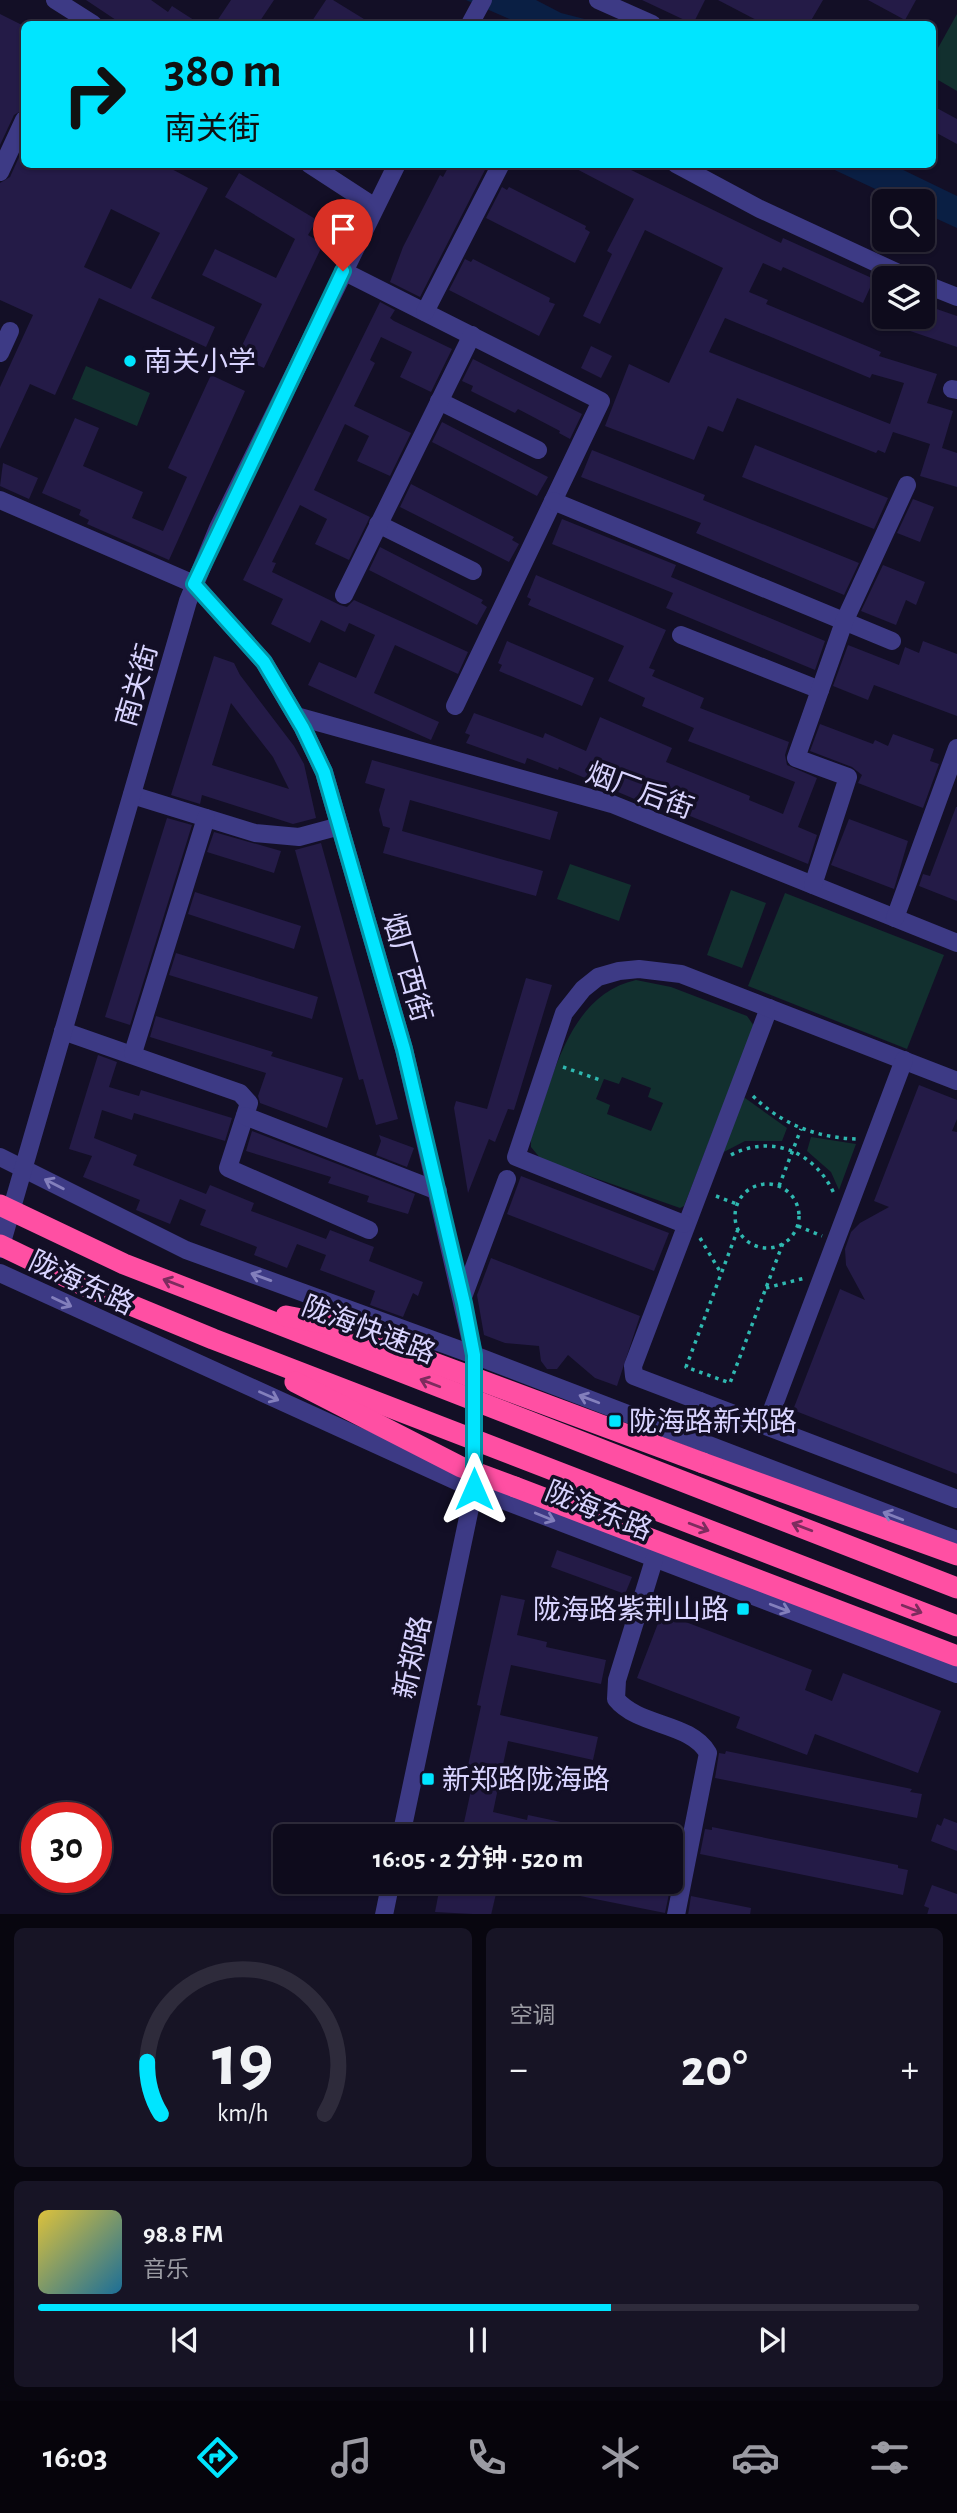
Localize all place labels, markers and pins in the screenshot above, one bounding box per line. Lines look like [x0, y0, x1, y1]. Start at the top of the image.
pin [313, 199, 373, 271]
place label: 南关小学 [144, 347, 256, 377]
marker: 南关小学 [122, 353, 138, 369]
place label: 陇海路新郑路 [629, 1407, 797, 1437]
marker: 陇海路新郑路 [607, 1413, 623, 1429]
place label: 陇海路紫荆山路 [533, 1595, 729, 1625]
marker: 陇海路紫荆山路 [735, 1601, 751, 1617]
place label: 新郑路陇海路 [442, 1765, 610, 1795]
marker: 新郑路陇海路 [420, 1771, 436, 1787]

